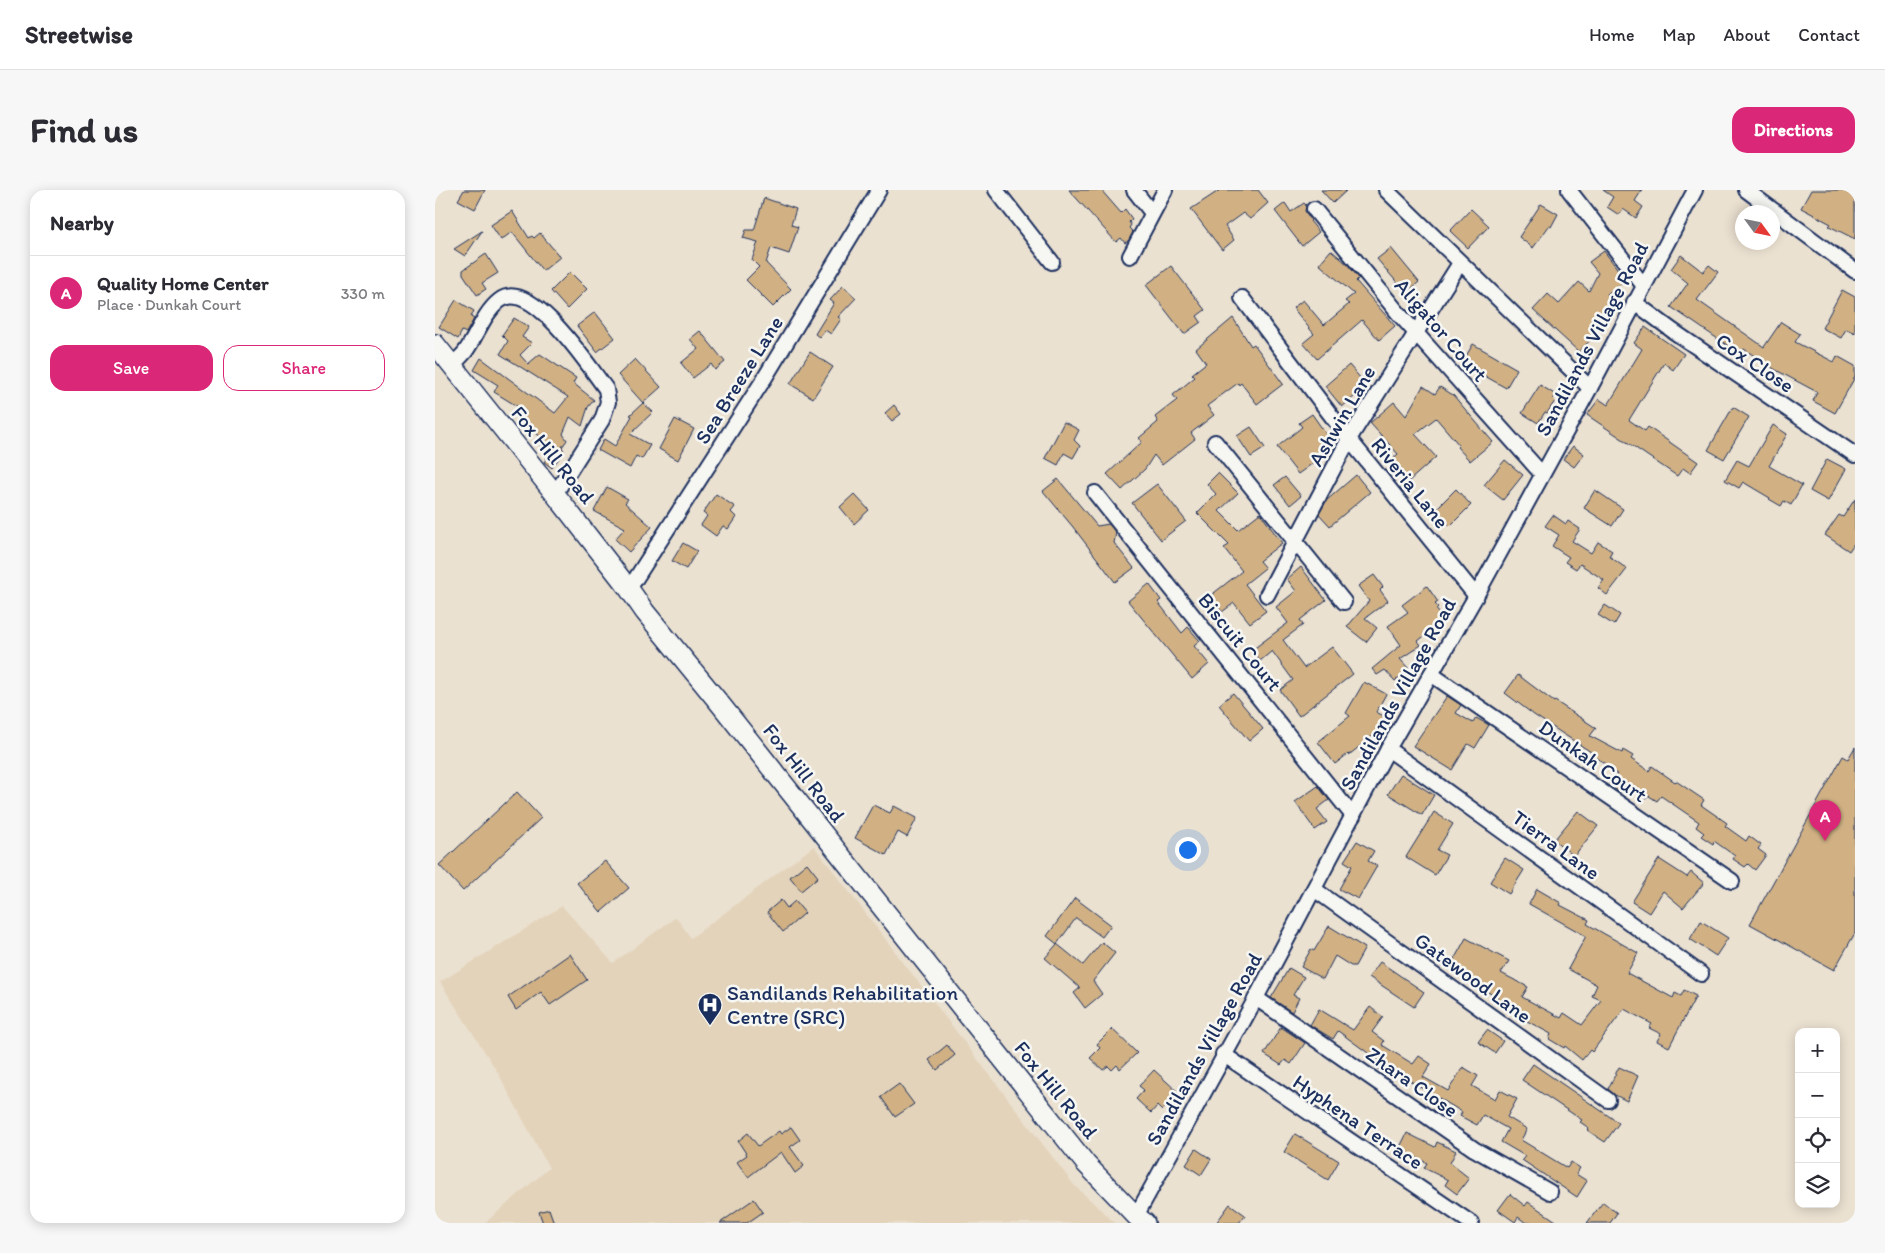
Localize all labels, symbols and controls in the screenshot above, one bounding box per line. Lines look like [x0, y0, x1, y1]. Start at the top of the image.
text: Streetwise [25, 20, 133, 49]
text: Home [1589, 24, 1635, 46]
text: Map [1663, 24, 1696, 46]
text: About [1724, 24, 1770, 46]
text: Contact [1798, 24, 1860, 46]
button: Directions [1732, 107, 1855, 153]
text: Find us [30, 109, 138, 151]
north arrow [1735, 205, 1780, 250]
text: Nearby [50, 210, 114, 235]
street label: Sandilands Village Road [1530, 237, 1654, 440]
text: Quality Home Center [97, 272, 269, 295]
street label: Aligator Court [1390, 273, 1493, 387]
text: A [61, 284, 71, 303]
text: 330 m [341, 284, 385, 303]
text: Place · Dunkah Court [97, 295, 241, 314]
street label: Sea Breeze Lane [689, 311, 788, 448]
street label: Cox Close [1711, 327, 1799, 398]
button: Save [50, 345, 213, 391]
button: Share [223, 345, 385, 391]
street label: Ashwin Lane [1303, 361, 1380, 471]
street label: Fox Hill Road [506, 401, 601, 509]
street label: Riveria Lane [1366, 432, 1455, 533]
street label: Biscuit Court [1193, 588, 1288, 696]
street label: Sandilands Village Road [1334, 593, 1461, 794]
street label: Dunkah Court [1534, 714, 1652, 807]
street label: Fox Hill Road [758, 718, 851, 827]
pin: A [1809, 800, 1841, 841]
street label: Tierra Lane [1508, 804, 1605, 885]
your location [1175, 837, 1201, 863]
street label: Gatewood Lane [1410, 927, 1536, 1028]
street label: Sandilands Village Road [1140, 948, 1267, 1149]
place label: Sandilands Rehabilitation Centre (SRC) [727, 980, 958, 1029]
hospital icon: Sandilands Rehabilitation Centre (SRC) [697, 992, 723, 1026]
map controls [1795, 1028, 1840, 1208]
button: + [1795, 1028, 1840, 1073]
street label: Fox Hill Road [1009, 1036, 1104, 1144]
street label: Zhara Close [1361, 1041, 1463, 1122]
street label: Hyphena Terrace [1288, 1069, 1428, 1174]
button: − [1795, 1073, 1840, 1118]
button: locate [1795, 1118, 1840, 1163]
button: layers [1795, 1163, 1840, 1208]

